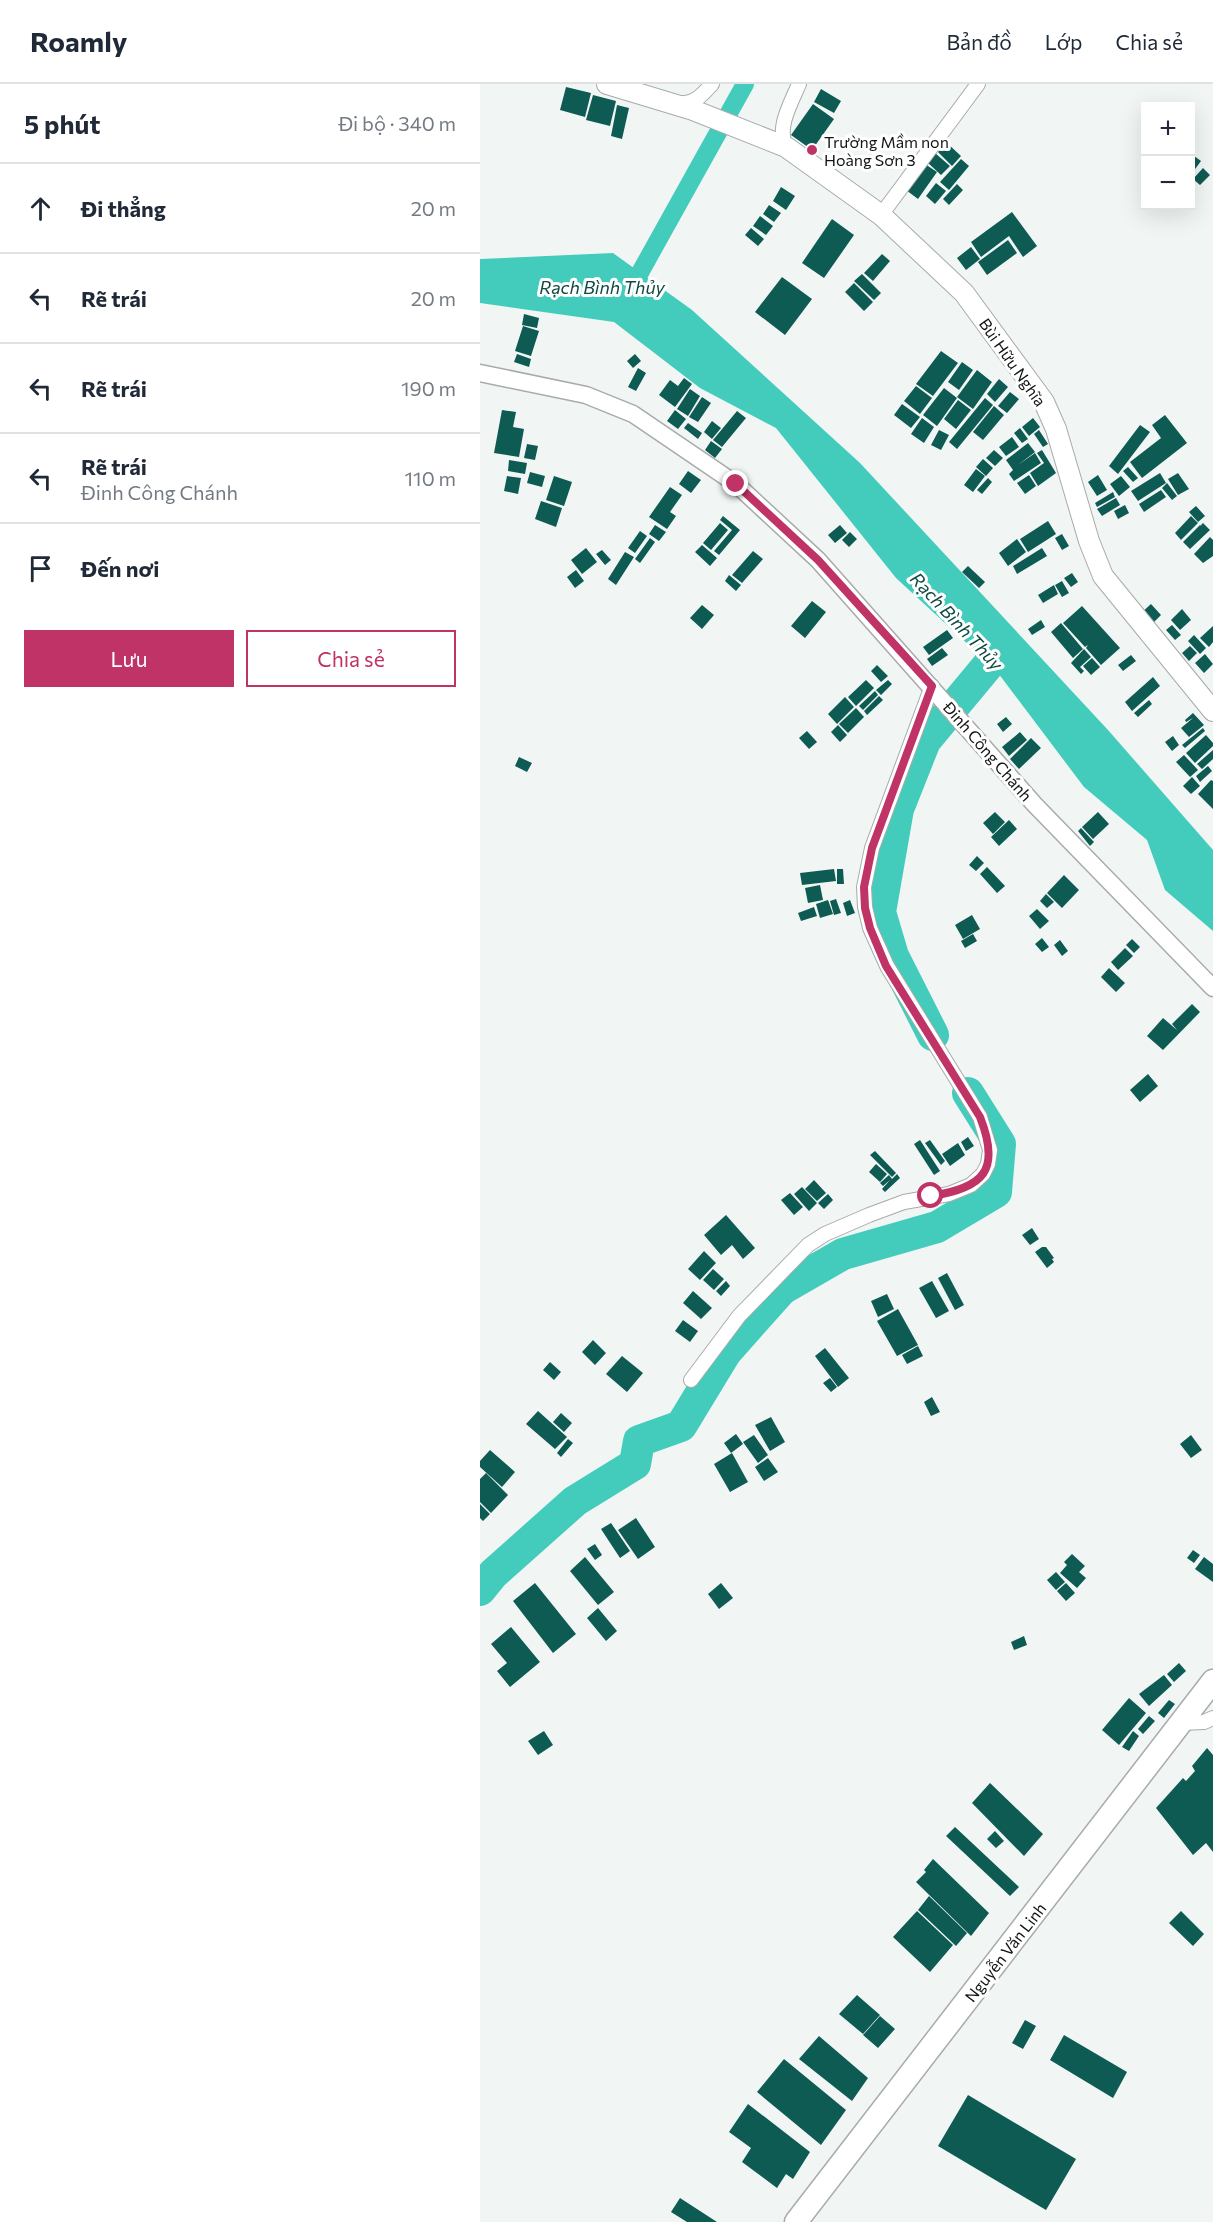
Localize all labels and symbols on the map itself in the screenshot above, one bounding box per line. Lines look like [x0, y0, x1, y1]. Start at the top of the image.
place label: Trường Mầm non Hoàng Sơn 3 [824, 132, 949, 169]
marker: Trường Mầm non Hoàng Sơn 3 [805, 143, 819, 157]
water label: Rạch Bình Thủy [539, 276, 665, 298]
street label: Bùi Hữu Nghĩa [976, 314, 1050, 410]
route end [722, 470, 748, 496]
water label: Rạch Bình Thủy [906, 568, 1008, 675]
street label: Đinh Công Chánh [939, 697, 1036, 805]
route start [917, 1182, 943, 1208]
street label: Nguyễn Văn Linh [960, 1899, 1050, 2005]

